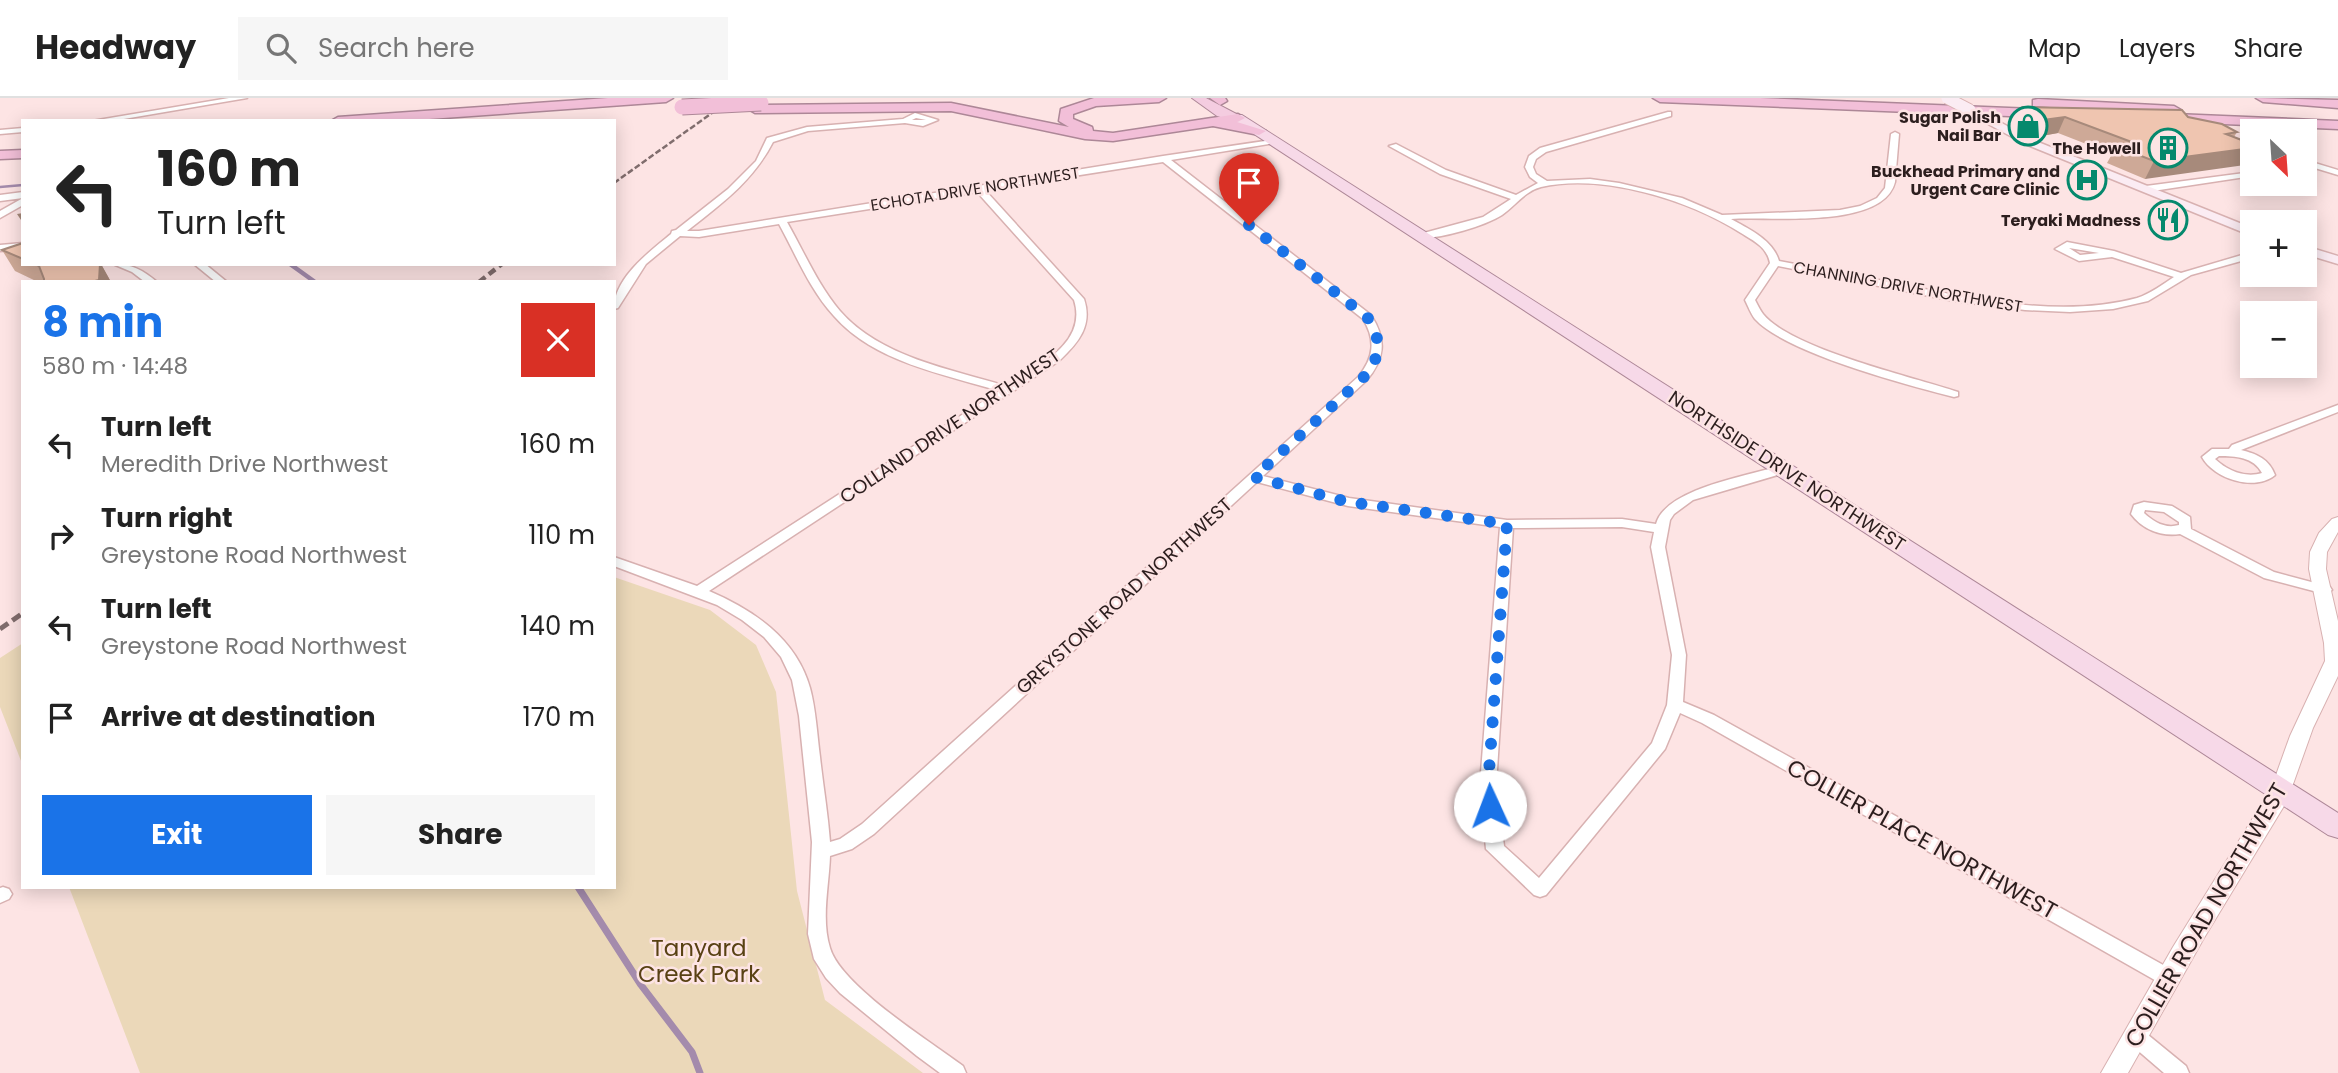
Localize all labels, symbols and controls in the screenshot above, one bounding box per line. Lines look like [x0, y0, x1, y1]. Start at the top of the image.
search box [238, 17, 728, 80]
text: Headway [35, 24, 196, 71]
icon: search [262, 29, 300, 67]
text: Search here [318, 30, 475, 66]
text: Map [2028, 32, 2081, 65]
text: Layers [2119, 32, 2195, 65]
text: Share [2233, 32, 2303, 65]
shop icon: Sugar Polish Nail Bar [2007, 105, 2049, 147]
place label: Sugar Polish Nail Bar [1899, 106, 2001, 147]
north arrow [2240, 119, 2317, 196]
map controls [2240, 119, 2317, 378]
building icon: The Howell [2147, 127, 2189, 169]
text: 160 m [157, 135, 301, 203]
place label: The Howell [2052, 137, 2141, 160]
icon: left [42, 147, 133, 238]
pin [1219, 153, 1279, 225]
hospital icon: Buckhead Primary and Urgent Care Clinic [2066, 159, 2108, 201]
place label: Buckhead Primary and Urgent Care Clinic [1871, 160, 2060, 201]
street label: ECHOTA DRIVE NORTHWEST [869, 161, 1082, 217]
icon: arrive [1230, 164, 1268, 202]
restaurant icon: Teryaki Madness [2147, 199, 2189, 241]
text: Turn left [157, 200, 286, 245]
place label: Teryaki Madness [2001, 209, 2141, 232]
button: + [2240, 210, 2317, 287]
street label: CHANNING DRIVE NORTHWEST [1792, 256, 2025, 319]
text: 8 min [42, 293, 163, 352]
button: − [2240, 301, 2317, 378]
button: close [521, 303, 595, 377]
street label: COLLAND DRIVE NORTHWEST [834, 342, 1066, 510]
text: 580 m · 14:48 [42, 350, 188, 382]
street label: NORTHSIDE DRIVE NORTHWEST [1663, 384, 1911, 558]
text: Turn left [101, 409, 212, 445]
icon: left [42, 426, 80, 464]
text: 160 m [520, 426, 595, 462]
text: Meredith Drive Northwest [101, 448, 388, 480]
street label: GREYSTONE ROAD NORTHWEST [1010, 491, 1238, 701]
text: Turn right [101, 500, 233, 536]
icon: right [42, 517, 80, 555]
text: 110 m [528, 517, 595, 553]
text: Greystone Road Northwest [101, 539, 407, 571]
text: Turn left [101, 591, 212, 627]
icon: left [42, 608, 80, 646]
text: 140 m [520, 608, 595, 644]
text: Greystone Road Northwest [101, 630, 407, 662]
icon: arrive [42, 699, 80, 737]
text: Arrive at destination [101, 699, 376, 735]
text: 170 m [522, 699, 595, 735]
street label: COLLIER PLACE NORTHWEST [1781, 751, 2063, 927]
position arrow [1453, 769, 1527, 843]
street label: COLLIER ROAD NORTHWEST [2117, 777, 2295, 1053]
button: Exit [42, 795, 312, 875]
button: Share [326, 795, 595, 875]
park label: Tanyard Creek Park [638, 932, 760, 990]

